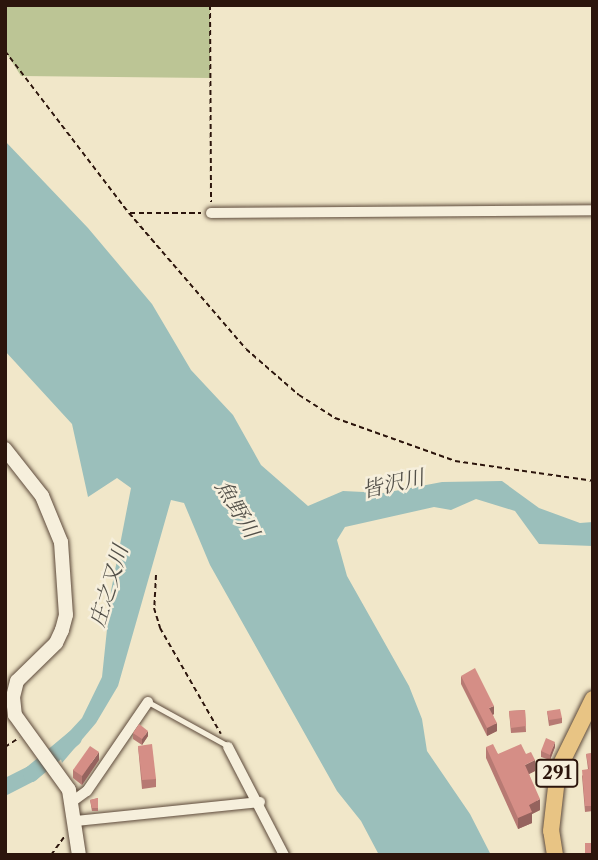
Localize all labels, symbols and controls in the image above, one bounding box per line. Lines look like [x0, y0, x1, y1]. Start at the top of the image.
water label: 皆沢川 [359, 465, 427, 503]
water label: 魚野川 [210, 476, 264, 542]
water label: 庄之又川 [85, 542, 133, 630]
road number: 291 [534, 758, 580, 788]

